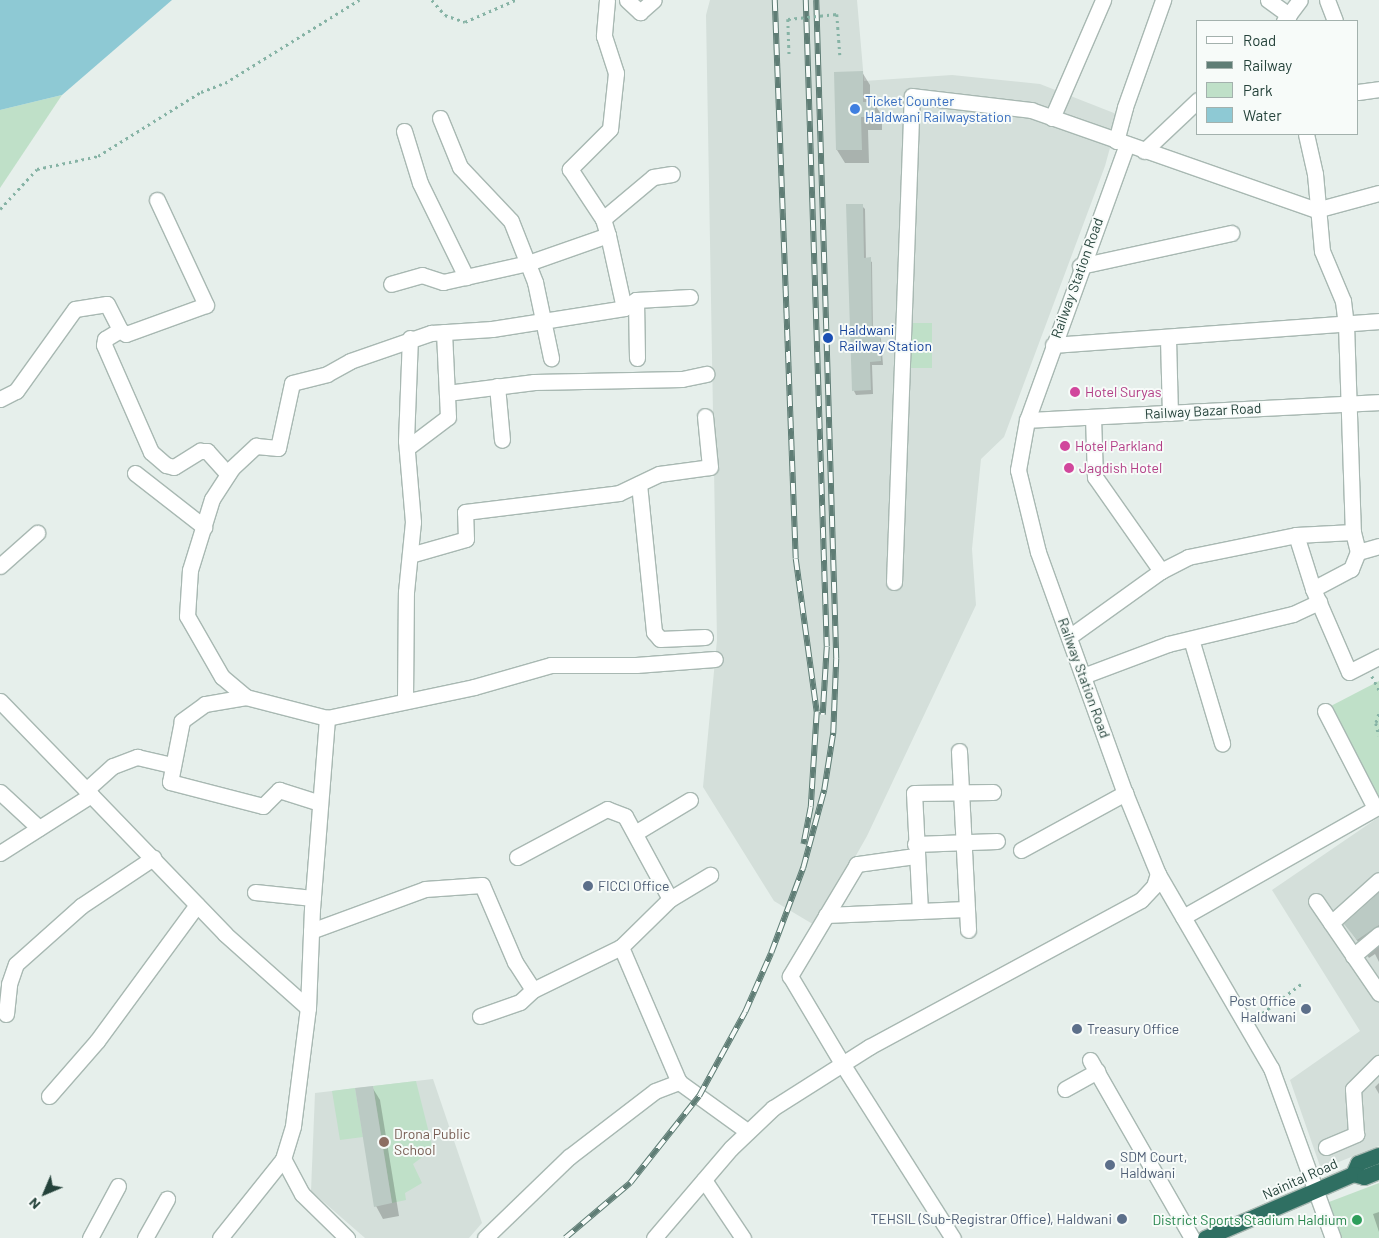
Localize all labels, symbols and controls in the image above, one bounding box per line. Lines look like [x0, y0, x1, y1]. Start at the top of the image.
legend [1196, 20, 1359, 135]
text: Road [1243, 31, 1276, 49]
text: Railway [1243, 56, 1292, 74]
text: Park [1243, 81, 1272, 99]
place label: Ticket Counter Haldwani Railwaystation [865, 93, 1011, 125]
marker: Ticket Counter Haldwani Railwaystation [849, 103, 861, 115]
text: Water [1243, 106, 1282, 124]
street label: Railway Station Road [1047, 216, 1107, 340]
place label: Haldwani Railway Station [839, 322, 932, 354]
marker: Haldwani Railway Station [821, 331, 835, 345]
place label: Hotel Suryas [1085, 384, 1161, 400]
marker: Hotel Suryas [1069, 386, 1081, 398]
street label: Railway Bazar Road [1144, 400, 1262, 422]
place label: Hotel Parkland [1075, 438, 1163, 454]
marker: Hotel Parkland [1059, 440, 1071, 452]
place label: Jagdish Hotel [1079, 460, 1162, 476]
marker: Jagdish Hotel [1063, 462, 1075, 474]
street label: Railway Station Road [1054, 616, 1114, 740]
place label: FICCI Office [598, 878, 670, 894]
marker: FICCI Office [582, 880, 594, 892]
place label: Post Office Haldwani [1229, 993, 1296, 1026]
marker: Post Office Haldwani [1300, 1003, 1312, 1015]
place label: Treasury Office [1087, 1021, 1179, 1037]
marker: Treasury Office [1071, 1023, 1083, 1035]
place label: Drona Public School [394, 1126, 470, 1158]
marker: Drona Public School [378, 1136, 390, 1148]
place label: SDM Court, Haldwani [1120, 1149, 1187, 1182]
street label: Nainital Road [1260, 1155, 1340, 1203]
marker: SDM Court, Haldwani [1104, 1159, 1116, 1171]
north arrow [20, 1168, 70, 1218]
text: N [25, 1195, 43, 1213]
place label: TEHSIL (Sub-Registrar Office), Haldwani [870, 1211, 1112, 1227]
place label: District Sports Stadium Haldium [1152, 1212, 1347, 1228]
marker: TEHSIL (Sub-Registrar Office), Haldwani [1116, 1213, 1128, 1225]
marker: District Sports Stadium Haldium [1351, 1214, 1363, 1226]

